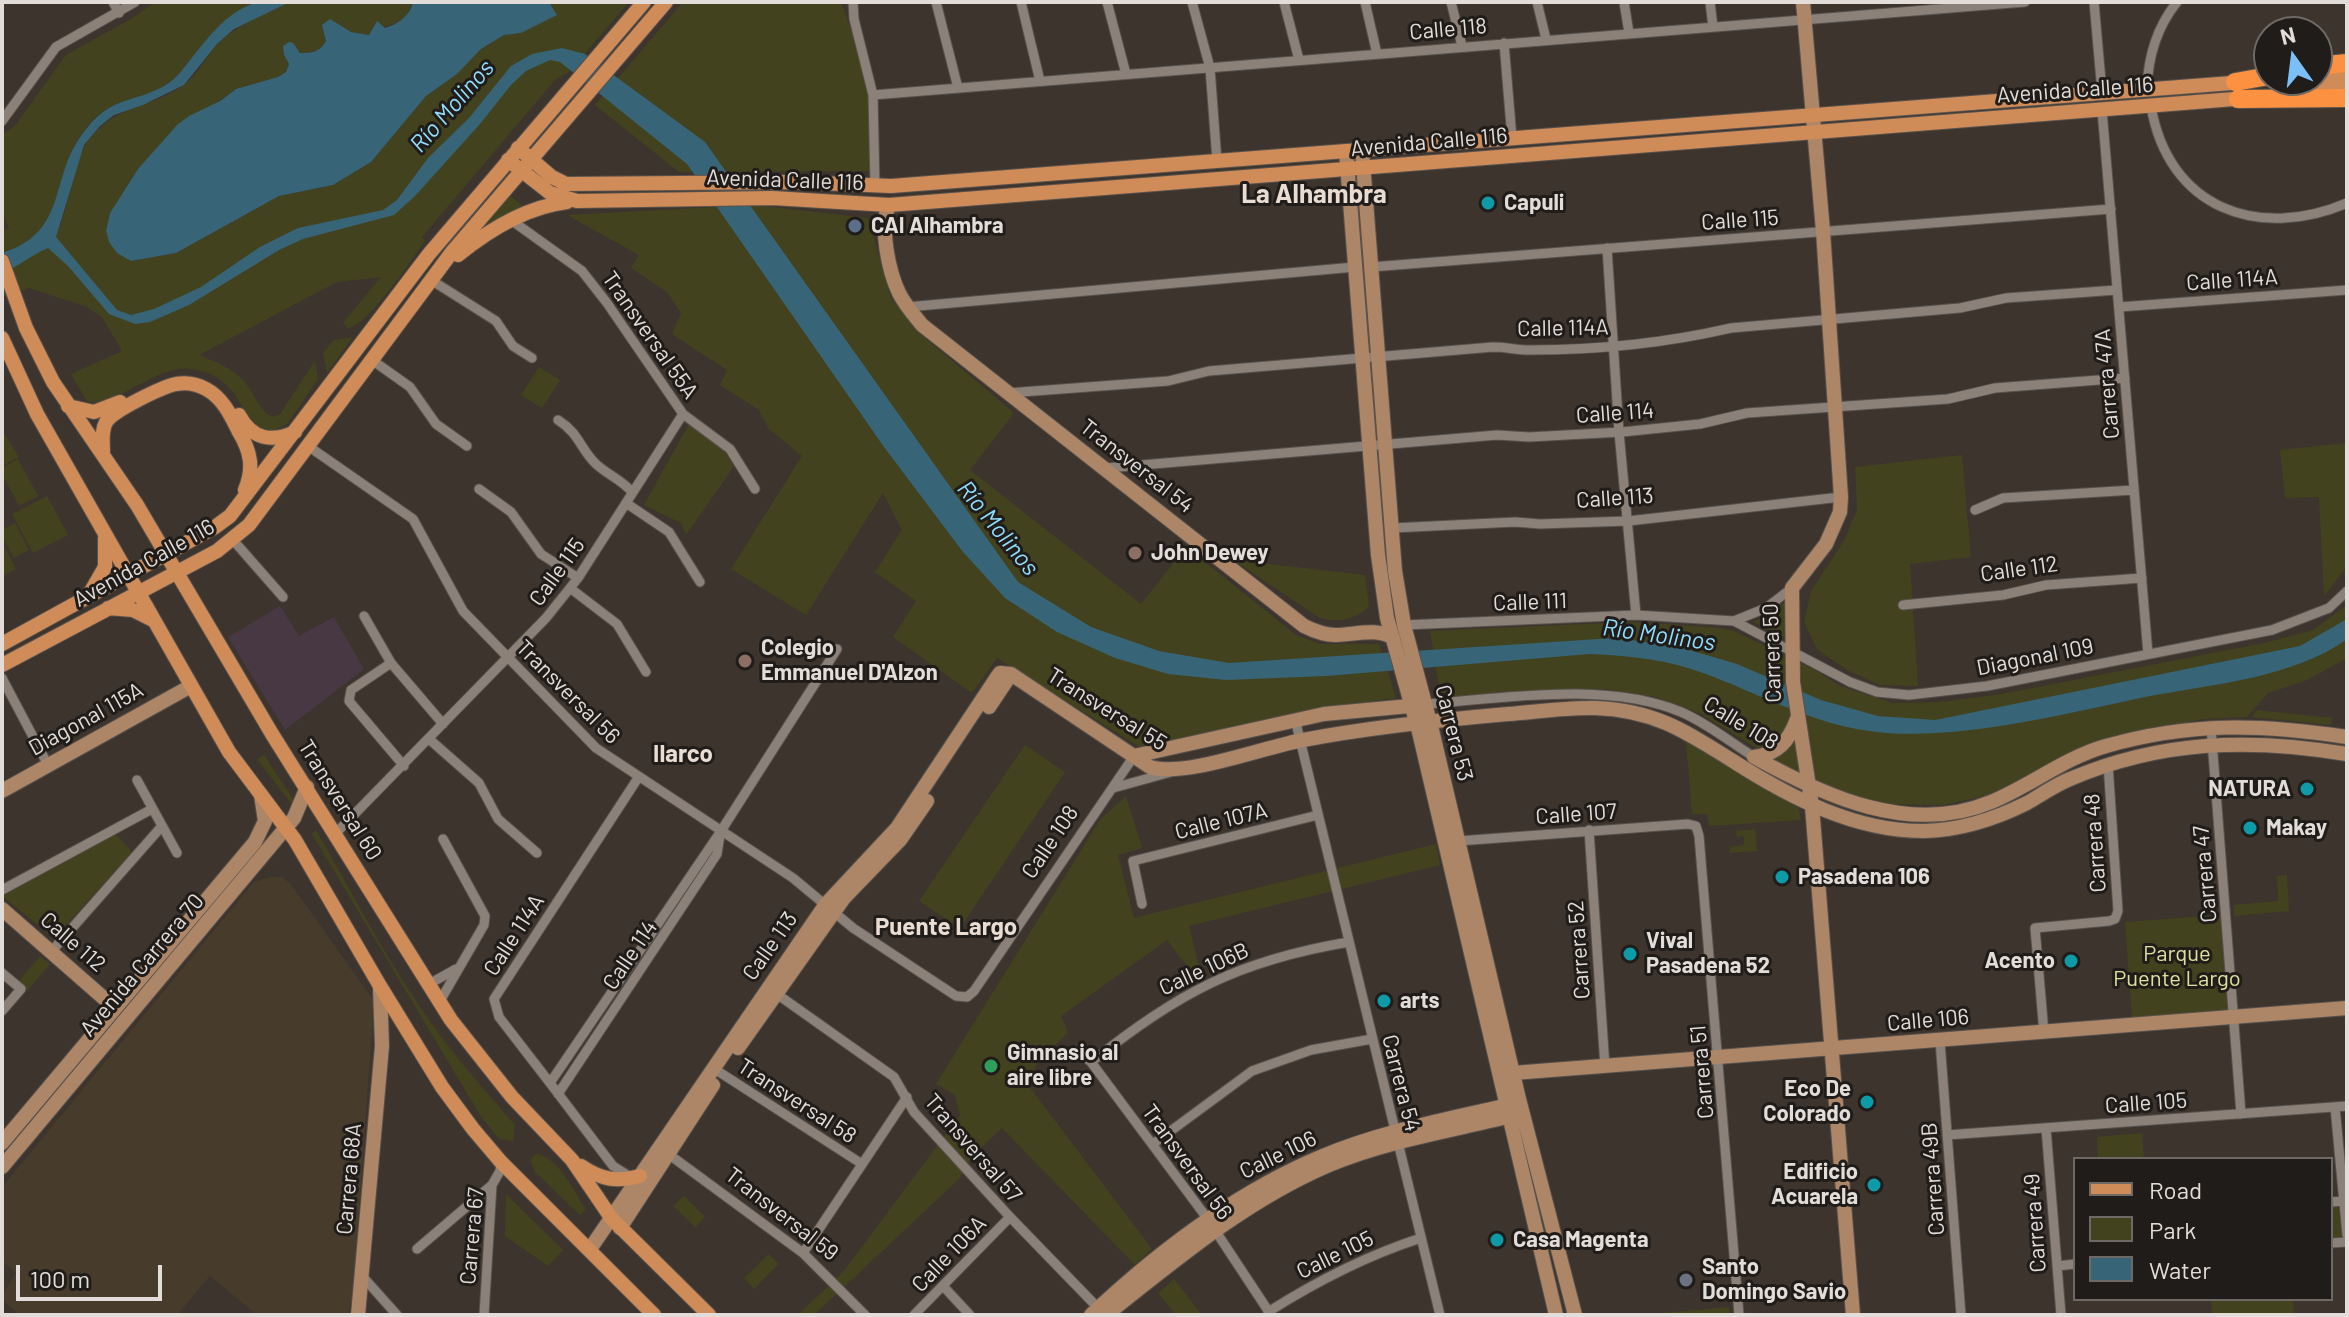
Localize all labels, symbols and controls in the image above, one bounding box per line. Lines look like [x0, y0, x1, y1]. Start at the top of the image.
street label: Calle 118 [1408, 12, 1488, 46]
north arrow [2253, 16, 2333, 96]
text: N [2277, 20, 2298, 49]
water label: Río Molinos [404, 54, 500, 158]
street label: Avenida Calle 116 [1996, 71, 2154, 109]
street label: Avenida Calle 116 [1350, 122, 1508, 162]
street label: Avenida Calle 116 [706, 164, 864, 196]
district label: La Alhambra [1241, 178, 1387, 210]
place label: Capuli [1504, 190, 1564, 216]
marker: Capuli [1479, 194, 1497, 212]
street label: Calle 115 [1700, 204, 1780, 236]
place label: CAI Alhambra [871, 213, 1004, 239]
marker: CAI Alhambra [846, 217, 864, 235]
street label: Calle 114A [2185, 264, 2279, 296]
street label: Transversal 55A [596, 266, 704, 404]
street label: Calle 114A [1517, 314, 1609, 342]
street label: Carrera 47A [2089, 328, 2125, 440]
street label: Calle 114 [1575, 397, 1655, 429]
street label: Transversal 54 [1075, 413, 1199, 519]
water label: Río Molinos [951, 475, 1045, 581]
street label: Calle 113 [1575, 482, 1655, 514]
street label: Avenida Calle 116 [69, 513, 219, 613]
street label: Calle 115 [524, 533, 590, 611]
place label: John Dewey [1151, 540, 1269, 566]
marker: John Dewey [1126, 544, 1144, 562]
street label: Calle 112 [1979, 551, 2059, 587]
street label: Calle 111 [1493, 588, 1567, 616]
street label: Carrera 50 [1757, 603, 1787, 703]
water label: Río Molinos [1601, 613, 1717, 657]
street label: Diagonal 109 [1974, 633, 2096, 681]
street label: Transversal 56 [511, 635, 625, 749]
place label: Colegio Emmanuel D'Alzon [761, 635, 938, 686]
marker: Colegio Emmanuel D'Alzon [736, 652, 754, 670]
street label: Transversal 55 [1042, 662, 1172, 756]
street label: Diagonal 115A [24, 677, 148, 761]
street label: Carrera 53 [1429, 682, 1479, 784]
street label: Calle 108 [1699, 690, 1783, 756]
street label: Transversal 60 [292, 735, 388, 865]
district label: Ilarco [653, 740, 713, 768]
place label: NATURA [2208, 776, 2291, 802]
marker: NATURA [2298, 780, 2316, 798]
street label: Carrera 48 [2078, 793, 2112, 893]
street label: Calle 107A [1172, 797, 1270, 845]
street label: Calle 107 [1535, 798, 1617, 830]
street label: Calle 108 [1016, 801, 1084, 883]
place label: Makay [2266, 815, 2327, 841]
marker: Makay [2241, 819, 2259, 837]
street label: Carrera 47 [2188, 824, 2222, 924]
place label: Pasadena 106 [1798, 864, 1930, 890]
marker: Pasadena 106 [1773, 868, 1791, 886]
street label: Avenida Carrera 70 [75, 888, 209, 1042]
street label: Calle 114A [478, 889, 550, 981]
street label: Carrera 52 [1562, 900, 1596, 1000]
street label: Calle 112 [35, 906, 111, 978]
street label: Calle 113 [737, 907, 803, 985]
district label: Puente Largo [875, 913, 1017, 941]
street label: Calle 114 [597, 915, 663, 995]
place label: Vival Pasadena 52 [1646, 928, 1770, 980]
street label: Calle 106B [1155, 937, 1253, 1001]
park label: Parque Puente Largo [2113, 941, 2241, 992]
marker: Vival Pasadena 52 [1621, 945, 1639, 963]
place label: Acento [1984, 948, 2055, 974]
marker: Acento [2062, 952, 2080, 970]
place label: arts [1400, 988, 1440, 1014]
marker: arts [1375, 992, 1393, 1010]
street label: Calle 106 [1886, 1003, 1970, 1037]
street label: Carrera 51 [1685, 1024, 1719, 1120]
street label: Carrera 54 [1376, 1032, 1426, 1134]
place label: Gimnasio al aire libre [1007, 1040, 1118, 1092]
street label: Transversal 58 [733, 1053, 861, 1149]
marker: Gimnasio al aire libre [982, 1057, 1000, 1075]
place label: Eco De Colorado [1763, 1076, 1851, 1128]
street label: Calle 105 [2104, 1087, 2188, 1119]
street label: Transversal 57 [919, 1088, 1027, 1208]
marker: Eco De Colorado [1858, 1093, 1876, 1111]
street label: Transversal 56 [1136, 1099, 1238, 1225]
street label: Carrera 68A [331, 1122, 367, 1236]
street label: Carrera 49B [1916, 1122, 1950, 1236]
street label: Calle 106 [1235, 1125, 1321, 1185]
legend [2073, 1157, 2333, 1301]
place label: Edificio Acuarela [1771, 1159, 1858, 1210]
street label: Transversal 59 [720, 1162, 844, 1266]
street label: Carrera 49 [2018, 1173, 2052, 1273]
text: Road [2149, 1175, 2202, 1204]
marker: Edificio Acuarela [1865, 1176, 1883, 1194]
street label: Carrera 67 [455, 1186, 489, 1286]
street label: Calle 106A [906, 1210, 992, 1298]
text: Park [2149, 1215, 2196, 1244]
street label: Calle 105 [1292, 1225, 1378, 1285]
place label: Casa Magenta [1513, 1227, 1649, 1253]
marker: Casa Magenta [1488, 1231, 1506, 1249]
scale bar [20, 1249, 166, 1299]
place label: Santo Domingo Savio [1702, 1254, 1846, 1306]
text: Water [2149, 1255, 2211, 1284]
text: 100 m [30, 1264, 90, 1293]
marker: Santo Domingo Savio [1677, 1271, 1695, 1289]

